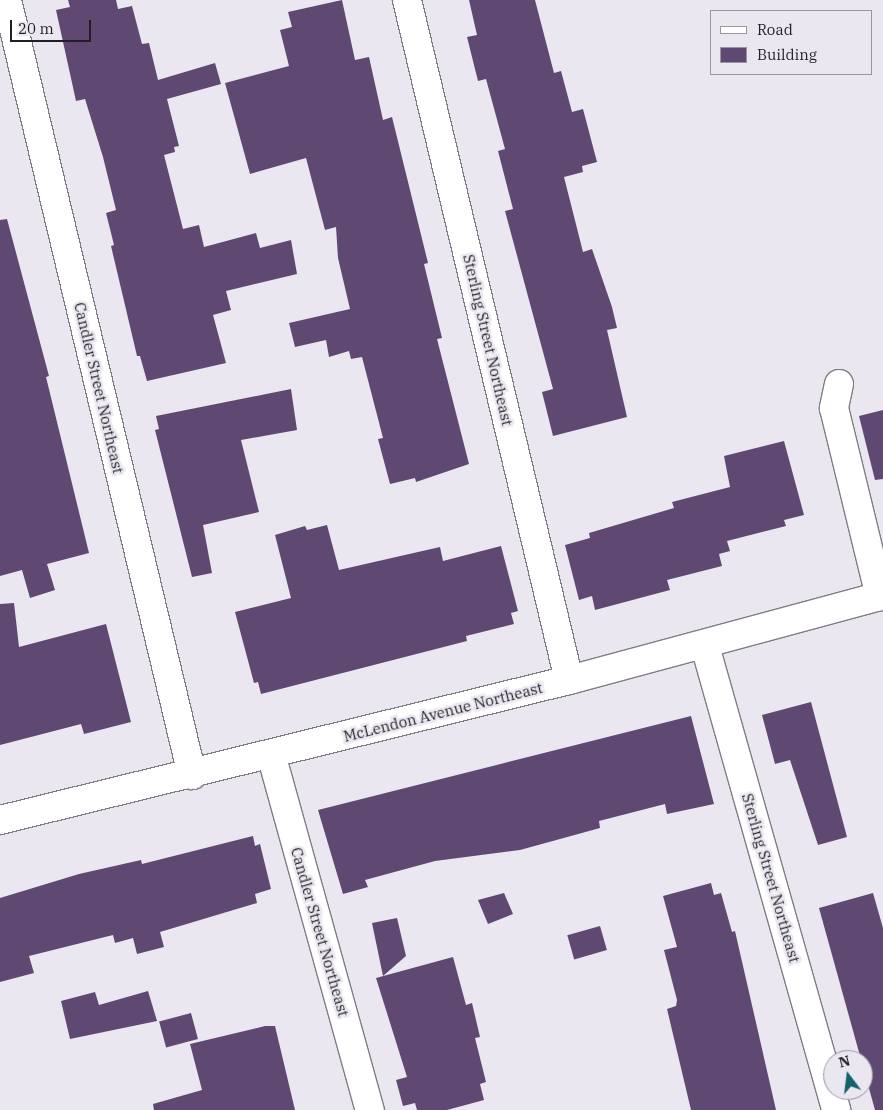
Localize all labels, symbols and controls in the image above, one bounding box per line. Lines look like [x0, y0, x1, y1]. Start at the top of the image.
scale bar [12, 10, 94, 42]
legend [710, 10, 873, 75]
text: 20 m [18, 19, 54, 38]
text: Road [757, 20, 793, 39]
text: Building [757, 45, 817, 64]
street label: Sterling Street Northeast [460, 253, 516, 427]
street label: Candler Street Northeast [71, 301, 127, 475]
street label: McLendon Avenue Northeast [342, 679, 544, 745]
street label: Sterling Street Northeast [738, 791, 804, 965]
street label: Candler Street Northeast [287, 845, 353, 1019]
north arrow [823, 1050, 873, 1100]
text: N [837, 1051, 852, 1072]

